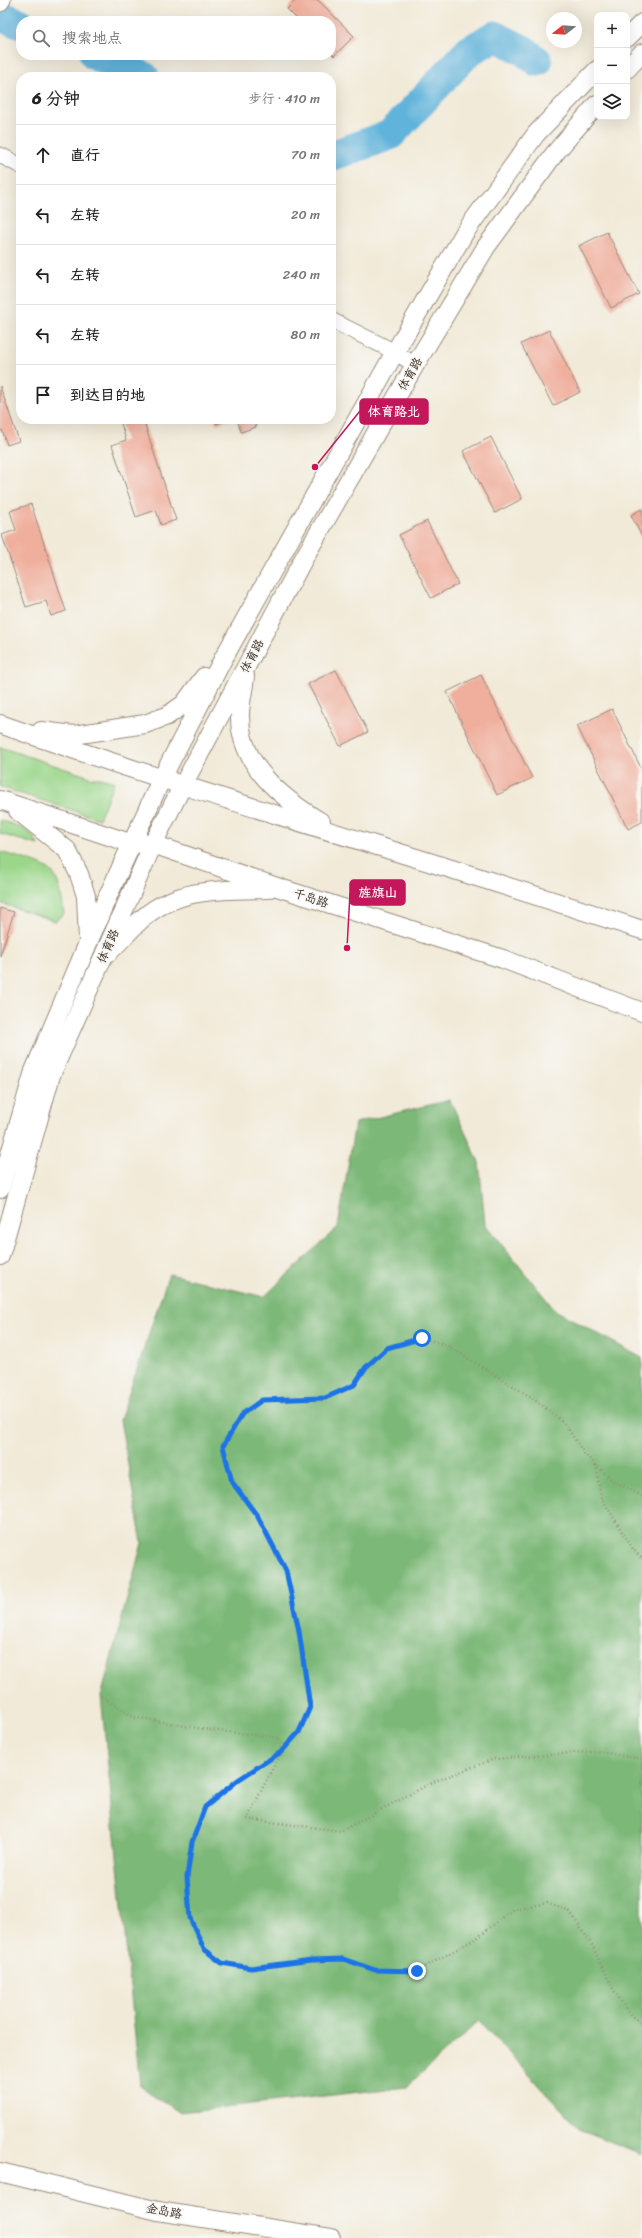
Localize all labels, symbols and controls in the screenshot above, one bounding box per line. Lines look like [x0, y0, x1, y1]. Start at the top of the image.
north arrow [546, 12, 582, 48]
map controls [594, 12, 630, 120]
button: + [594, 12, 630, 48]
search box [16, 16, 336, 60]
text: 搜索地点 [62, 25, 122, 51]
icon: search [30, 27, 52, 49]
button: − [594, 48, 630, 84]
text: 6 分钟 [32, 83, 80, 113]
button: layers [594, 84, 630, 120]
text: 步行 · 410 m [248, 87, 320, 110]
text: 直行 [70, 142, 100, 168]
text: 70 m [291, 143, 320, 166]
icon: ahead [32, 144, 54, 166]
text: 左转 [70, 202, 100, 228]
text: 20 m [291, 203, 320, 226]
icon: left [32, 204, 54, 226]
text: 左转 [70, 262, 100, 288]
text: 240 m [283, 263, 320, 286]
icon: left [32, 264, 54, 286]
text: 左转 [70, 322, 100, 348]
text: 80 m [291, 323, 320, 346]
icon: left [32, 324, 54, 346]
street label: 体育路 [391, 353, 429, 395]
text: 到达目的地 [70, 382, 145, 408]
icon: arrive [32, 384, 54, 406]
callout: 体育路北 [360, 399, 428, 424]
text: 体育路北 [368, 400, 420, 423]
street label: 体育路 [234, 635, 270, 677]
callout: 旌旗山 [350, 880, 405, 905]
text: 旌旗山 [358, 881, 398, 904]
street label: 千岛路 [290, 882, 332, 914]
street label: 体育路 [91, 925, 125, 967]
route start [413, 1329, 431, 1347]
route end [408, 1962, 426, 1980]
street label: 金岛路 [144, 2197, 184, 2225]

